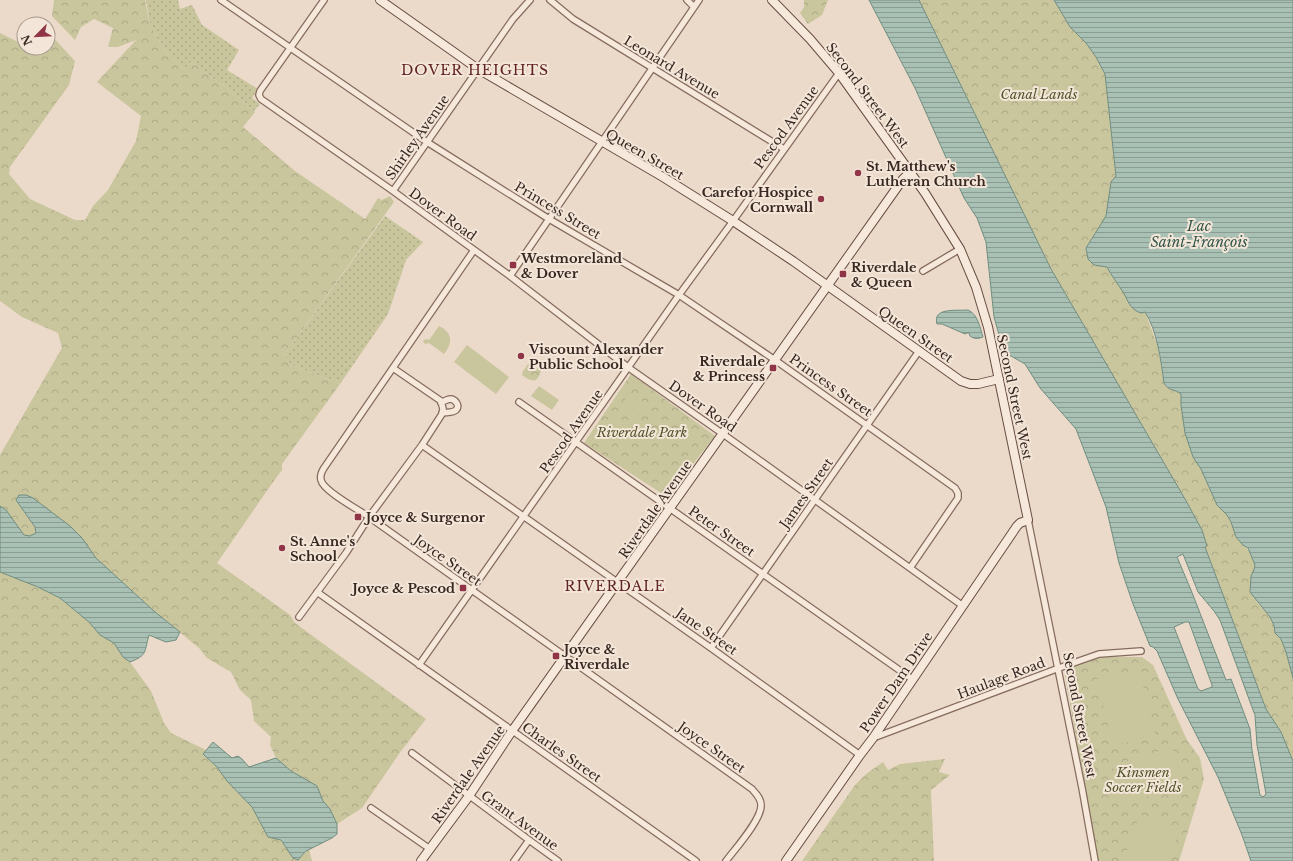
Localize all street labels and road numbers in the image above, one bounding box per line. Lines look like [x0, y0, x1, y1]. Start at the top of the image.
street label: Leonard Avenue [621, 32, 723, 103]
street label: Second Street West [822, 39, 913, 151]
street label: Pescod Avenue [750, 82, 822, 172]
street label: Shirley Avenue [382, 91, 453, 183]
street label: Queen Street [603, 125, 687, 184]
street label: Princess Street [512, 178, 604, 243]
street label: Dover Road [406, 184, 480, 245]
street label: Queen Street [875, 302, 957, 367]
street label: Second Street West [993, 333, 1036, 461]
street label: Princess Street [786, 350, 876, 420]
street label: Dover Road [665, 377, 740, 436]
street label: Pescod Avenue [536, 386, 607, 477]
street label: James Street [775, 455, 837, 533]
street label: Riverdale Avenue [615, 457, 696, 562]
street label: Peter Street [685, 502, 758, 561]
street label: Joyce Street [409, 530, 485, 590]
street label: Jane Street [671, 603, 741, 659]
street label: Power Dam Drive [856, 629, 936, 736]
street label: Second Street West [1059, 651, 1100, 779]
street label: Haulage Road [955, 654, 1048, 703]
street label: Joyce Street [673, 717, 749, 777]
street label: Charles Street [519, 719, 605, 786]
street label: Riverdale Avenue [428, 722, 509, 827]
street label: Grant Avenue [478, 787, 562, 854]

